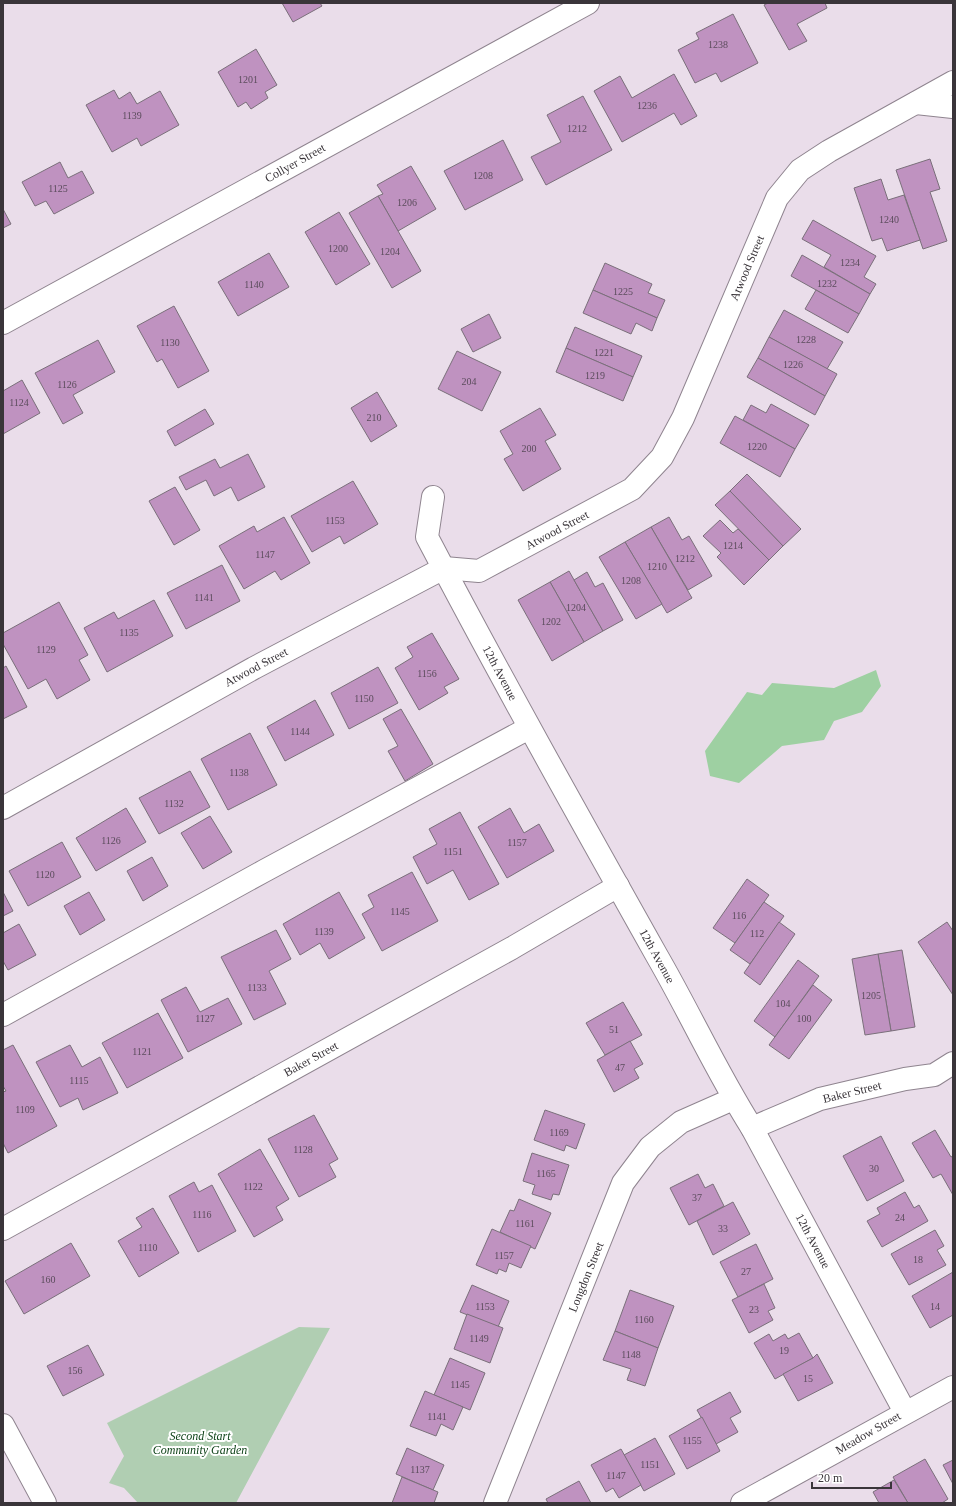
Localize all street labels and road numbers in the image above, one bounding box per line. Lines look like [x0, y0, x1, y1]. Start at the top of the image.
street label: Collyer Street [262, 140, 328, 185]
street label: Atwood Street [727, 233, 767, 303]
street label: Atwood Street [523, 507, 592, 553]
street label: 12th Avenue [480, 643, 520, 703]
street label: Atwood Street [222, 644, 291, 690]
street label: 12th Avenue [636, 926, 678, 986]
street label: Baker Street [282, 1038, 341, 1080]
street label: Baker Street [821, 1078, 883, 1106]
street label: 12th Avenue [793, 1211, 833, 1271]
street label: Longdon Street [566, 1239, 607, 1314]
street label: Meadow Street [833, 1408, 904, 1457]

